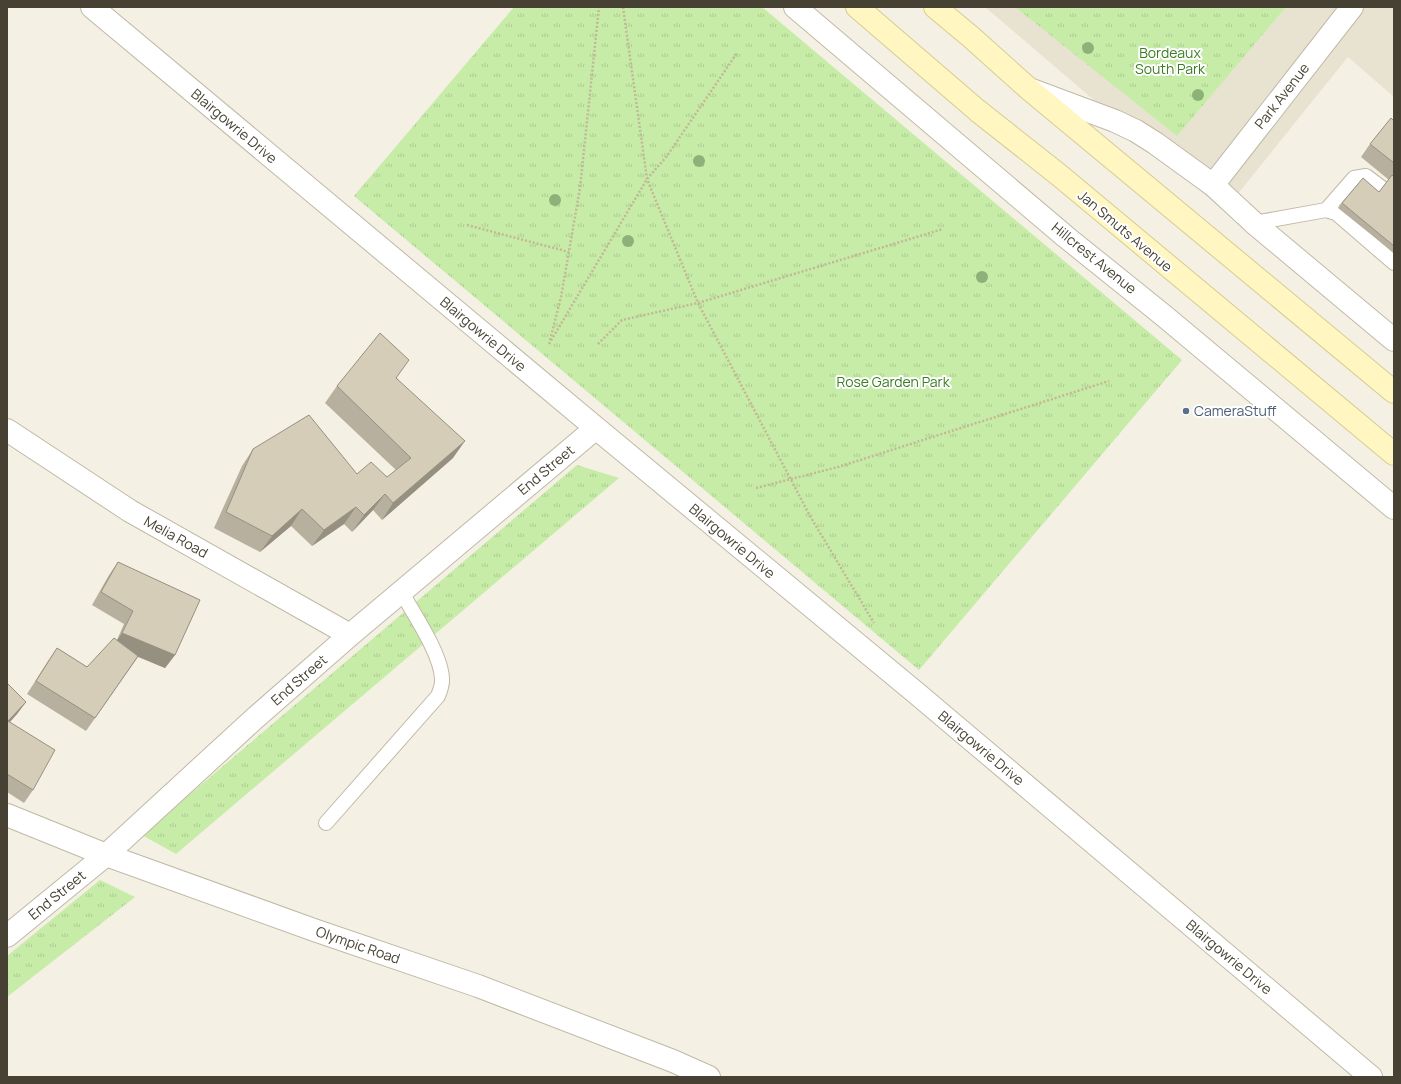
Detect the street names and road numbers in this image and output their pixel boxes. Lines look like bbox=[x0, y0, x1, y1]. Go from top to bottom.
street label: Park Avenue bbox=[1250, 59, 1313, 133]
street label: Blairgowrie Drive bbox=[187, 84, 281, 167]
street label: Jan Smuts Avenue bbox=[1074, 185, 1177, 276]
street label: Hillcrest Avenue bbox=[1048, 218, 1141, 298]
street label: Blairgowrie Drive bbox=[436, 292, 530, 375]
street label: End Street bbox=[513, 440, 578, 499]
street label: Blairgowrie Drive bbox=[685, 499, 779, 582]
street label: Melia Road bbox=[141, 511, 212, 562]
street label: End Street bbox=[267, 650, 331, 709]
street label: Blairgowrie Drive bbox=[934, 706, 1028, 789]
street label: End Street bbox=[24, 865, 90, 924]
street label: Blairgowrie Drive bbox=[1182, 915, 1276, 998]
street label: Olympic Road bbox=[313, 921, 403, 968]

